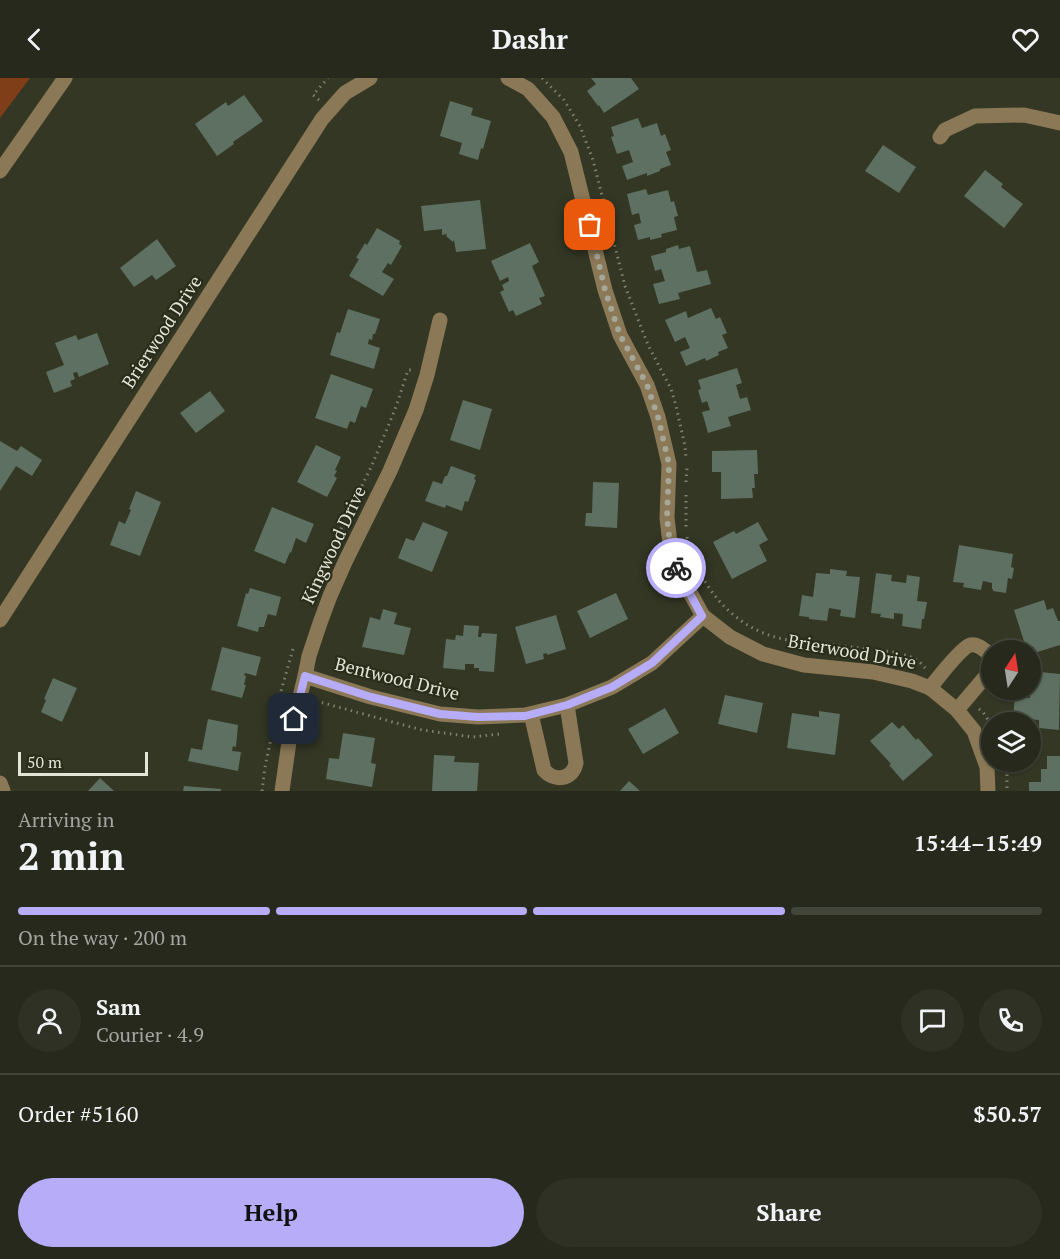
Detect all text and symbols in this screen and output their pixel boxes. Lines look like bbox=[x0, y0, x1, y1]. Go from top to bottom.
text: Dashr bbox=[492, 21, 568, 57]
icon: back bbox=[18, 23, 51, 56]
icon: heart bbox=[1009, 23, 1042, 56]
pin bbox=[564, 199, 615, 250]
icon: bag bbox=[573, 208, 606, 241]
street label: Brierwood Drive bbox=[116, 271, 207, 392]
street label: Kingwood Drive bbox=[295, 482, 371, 607]
courier bbox=[646, 538, 706, 598]
icon: bike bbox=[660, 552, 693, 585]
street label: Brierwood Drive bbox=[786, 628, 918, 674]
north arrow bbox=[981, 640, 1041, 700]
map controls bbox=[981, 640, 1041, 772]
street label: Bentwood Drive bbox=[332, 651, 462, 705]
pin bbox=[268, 693, 319, 744]
icon: home bbox=[277, 702, 310, 735]
button: layers bbox=[981, 712, 1041, 772]
scale bar bbox=[18, 749, 148, 776]
text: 50 m bbox=[27, 751, 62, 773]
text: Arriving in bbox=[18, 806, 114, 833]
text: 15:44–15:49 bbox=[914, 828, 1042, 857]
text: 2 min bbox=[18, 829, 125, 881]
text: On the way · 200 m bbox=[18, 924, 187, 951]
button: person bbox=[18, 989, 81, 1052]
button: chat bbox=[901, 989, 964, 1052]
button: phone bbox=[979, 989, 1042, 1052]
text: Sam bbox=[96, 992, 141, 1021]
text: Courier · 4.9 bbox=[96, 1021, 204, 1048]
text: Order #5160 bbox=[18, 1099, 138, 1128]
text: $50.57 bbox=[973, 1099, 1042, 1128]
button: Help bbox=[18, 1178, 524, 1247]
button: Share bbox=[536, 1178, 1042, 1247]

